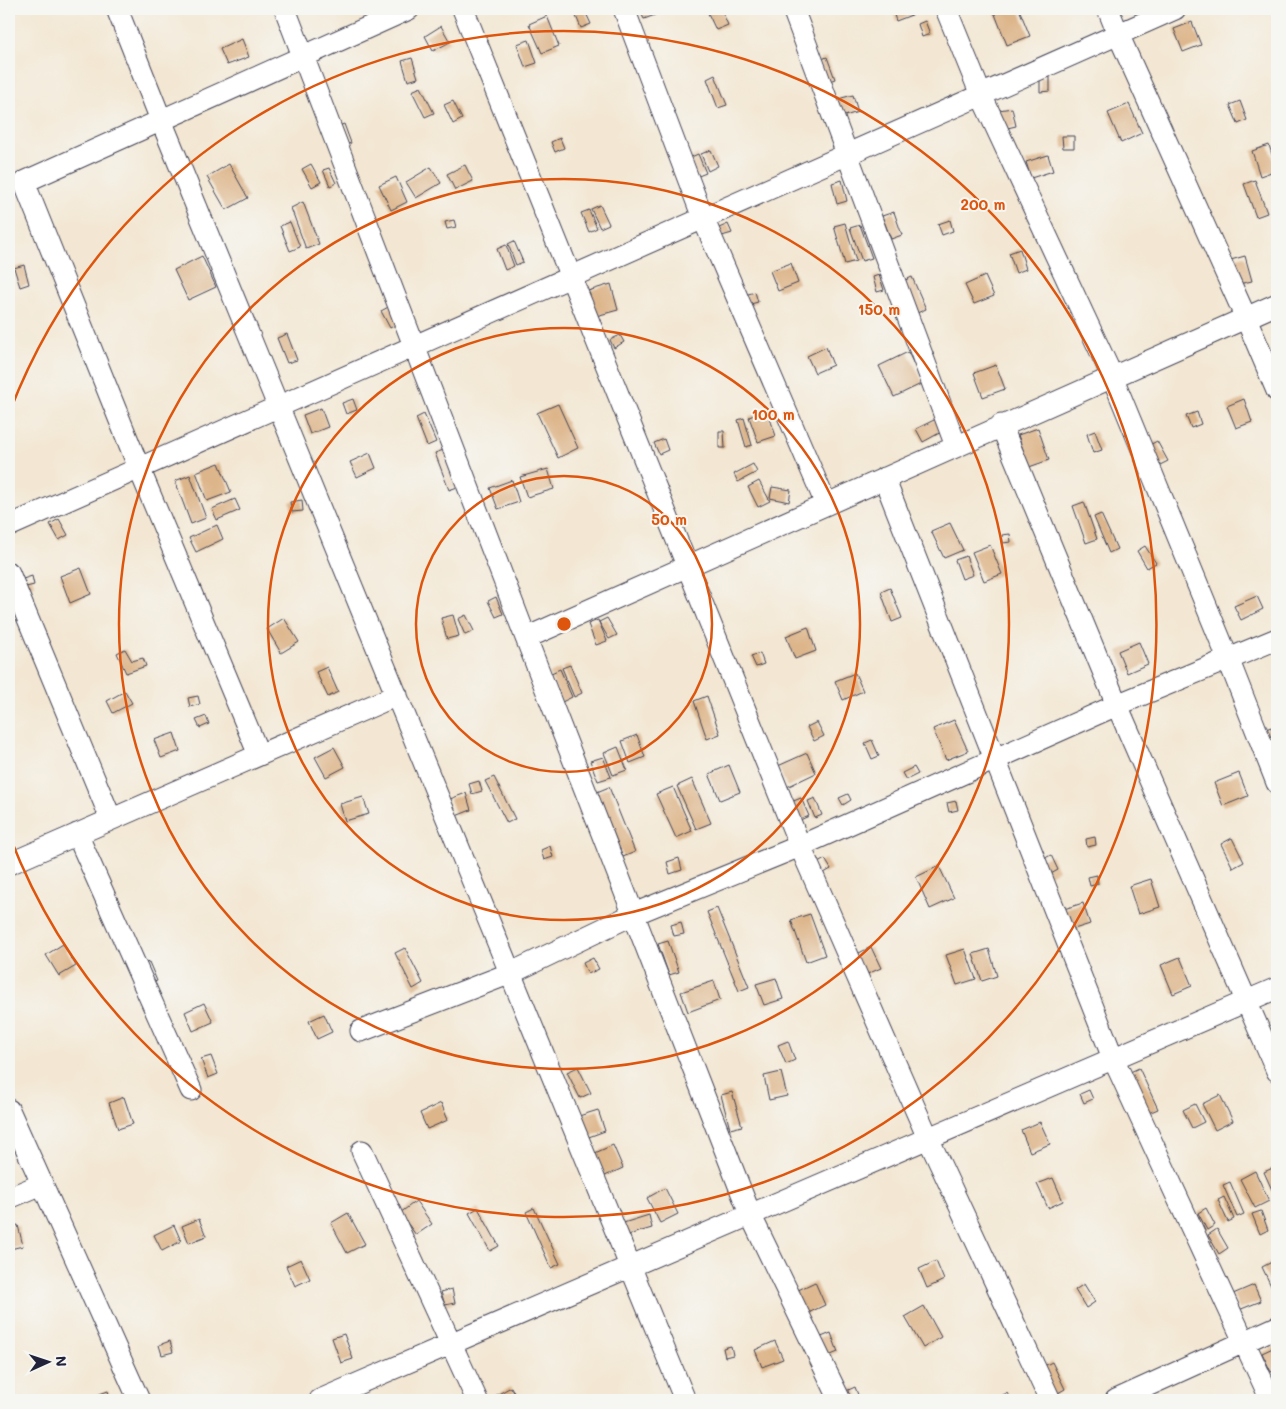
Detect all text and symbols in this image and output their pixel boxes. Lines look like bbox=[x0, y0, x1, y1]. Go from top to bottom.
text: 200 m bbox=[961, 194, 1006, 214]
text: 150 m bbox=[858, 299, 900, 319]
text: 100 m bbox=[751, 404, 795, 424]
text: 50 m bbox=[651, 509, 687, 529]
centre of rings bbox=[555, 615, 573, 633]
north arrow bbox=[22, 1336, 72, 1386]
text: N bbox=[52, 1355, 71, 1367]

